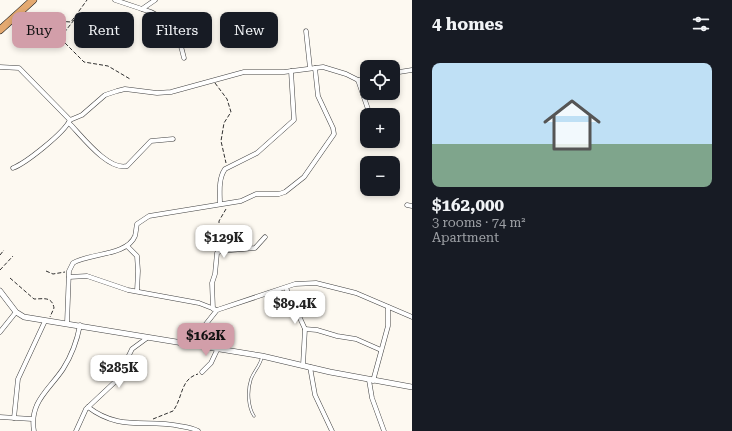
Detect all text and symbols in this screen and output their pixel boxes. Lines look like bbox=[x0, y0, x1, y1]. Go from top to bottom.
chip: Buy bbox=[12, 12, 66, 48]
chip: Rent bbox=[74, 12, 134, 48]
chip: Filters bbox=[142, 12, 212, 48]
chip: New bbox=[220, 12, 278, 48]
icon: filters bbox=[690, 13, 712, 35]
text: 4 homes bbox=[432, 14, 503, 34]
map controls bbox=[360, 60, 400, 196]
button: locate bbox=[360, 60, 400, 100]
icon: home bbox=[536, 89, 608, 161]
button: + bbox=[360, 108, 400, 148]
button: − bbox=[360, 156, 400, 196]
text: $162,000 bbox=[432, 195, 504, 215]
text: 3 rooms · 74 m² bbox=[432, 215, 526, 230]
pin: $129K bbox=[196, 225, 252, 259]
text: $129K bbox=[204, 230, 244, 245]
text: Apartment bbox=[432, 230, 499, 245]
pin: $89.4K bbox=[262, 291, 328, 325]
text: $89.4K bbox=[273, 296, 317, 311]
pin: $162K bbox=[178, 323, 234, 357]
text: $162K bbox=[186, 328, 226, 343]
pin: $285K bbox=[91, 355, 147, 389]
text: $285K bbox=[99, 360, 139, 375]

